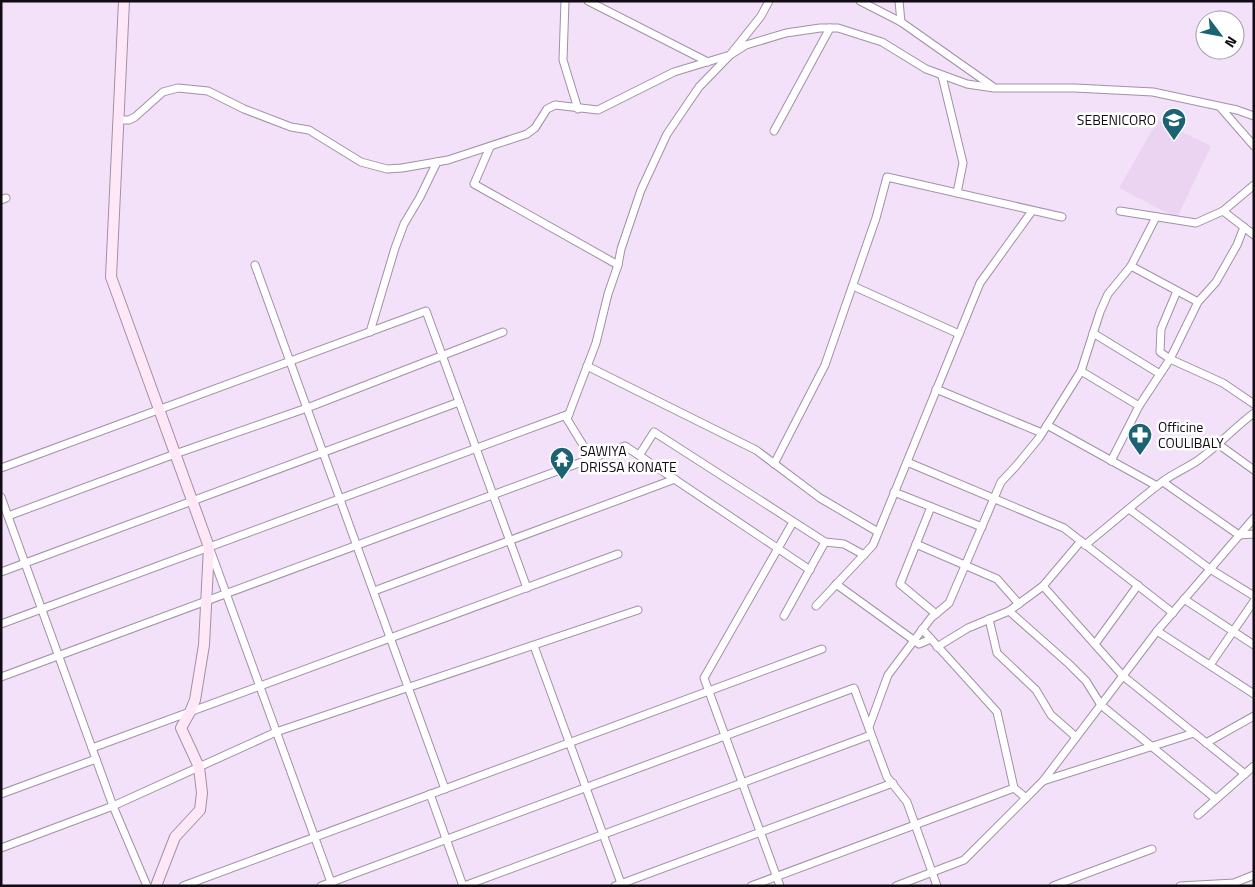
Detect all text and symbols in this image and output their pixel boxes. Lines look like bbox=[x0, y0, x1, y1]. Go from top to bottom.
north arrow bbox=[1195, 10, 1245, 60]
text: N bbox=[1220, 32, 1243, 52]
school or university icon: SEBENICORO bbox=[1161, 107, 1187, 141]
place label: SEBENICORO bbox=[1077, 109, 1156, 130]
place label: Officine COULIBALY bbox=[1158, 416, 1224, 453]
pharmacy icon: Officine COULIBALY bbox=[1127, 422, 1153, 456]
place label: SAWIYA DRISSA KONATE bbox=[580, 440, 677, 477]
temple icon: SAWIYA DRISSA KONATE bbox=[549, 446, 575, 480]

